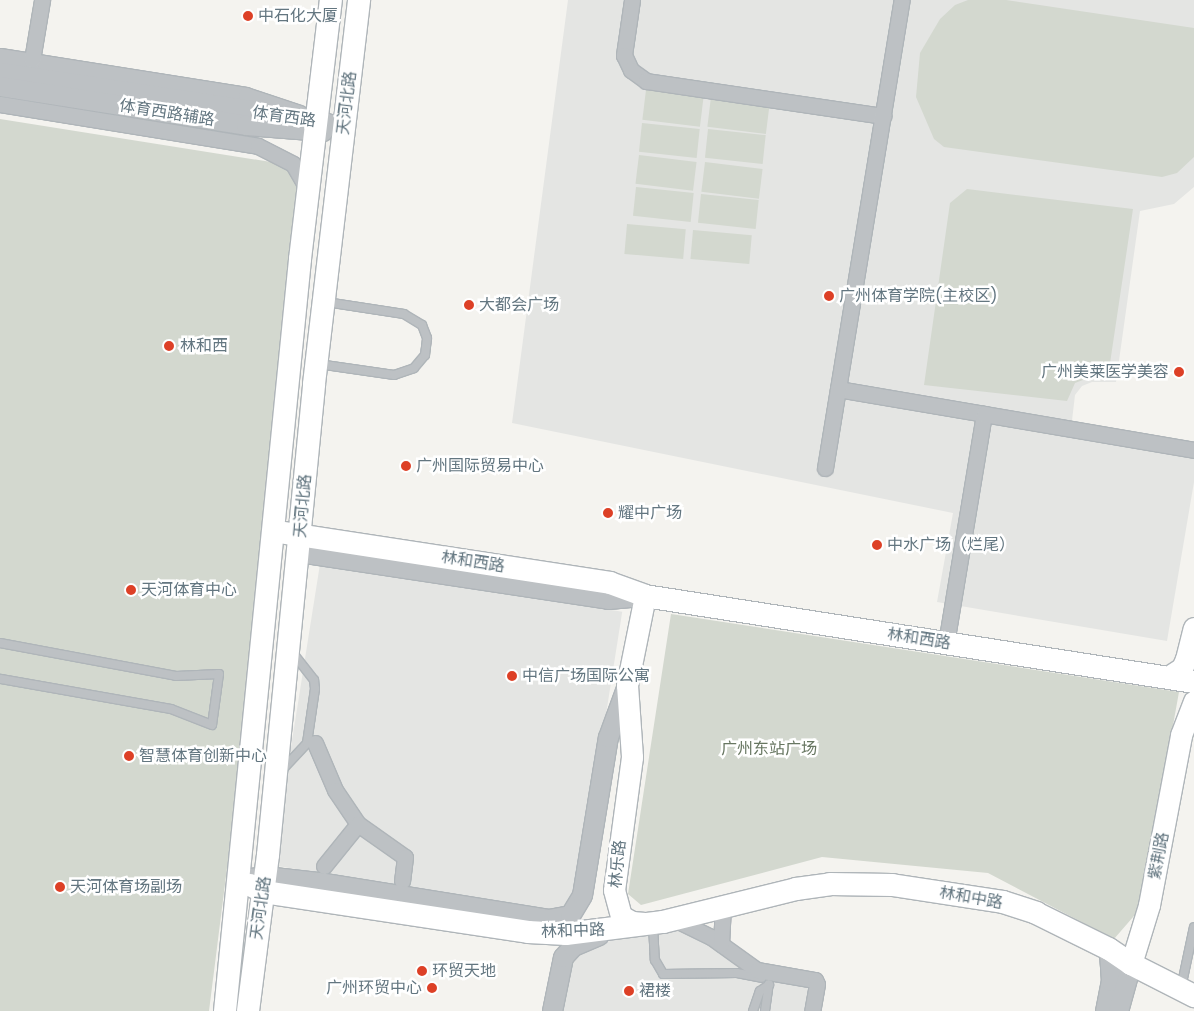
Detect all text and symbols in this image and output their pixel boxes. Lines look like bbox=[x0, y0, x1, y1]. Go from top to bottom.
place label: 中石化大厦 bbox=[258, 6, 338, 26]
marker: 中石化大厦 bbox=[242, 10, 254, 22]
street label: 天河北路 bbox=[334, 70, 360, 136]
street label: 体育西路辅路 bbox=[118, 96, 216, 130]
street label: 体育西路 bbox=[251, 103, 317, 131]
place label: 广州体育学院(主校区) bbox=[839, 286, 998, 306]
marker: 广州体育学院(主校区) bbox=[823, 290, 835, 302]
place label: 大都会广场 bbox=[479, 295, 559, 315]
marker: 大都会广场 bbox=[463, 299, 475, 311]
place label: 林和西 bbox=[180, 336, 228, 356]
marker: 林和西 bbox=[162, 339, 176, 353]
place label: 广州美莱医学美容 bbox=[1041, 362, 1169, 382]
marker: 广州美莱医学美容 bbox=[1173, 366, 1185, 378]
place label: 广州国际贸易中心 bbox=[416, 456, 544, 476]
marker: 广州国际贸易中心 bbox=[400, 460, 412, 472]
street label: 天河北路 bbox=[291, 473, 315, 539]
place label: 耀中广场 bbox=[618, 503, 682, 523]
marker: 耀中广场 bbox=[602, 507, 614, 519]
place label: 中水广场（烂尾） bbox=[887, 535, 1015, 555]
marker: 中水广场（烂尾） bbox=[871, 539, 883, 551]
street label: 林和西路 bbox=[440, 548, 506, 576]
place label: 天河体育中心 bbox=[141, 580, 237, 600]
marker: 天河体育中心 bbox=[125, 584, 137, 596]
street label: 林和西路 bbox=[886, 625, 952, 653]
place label: 中信广场国际公寓 bbox=[522, 666, 650, 686]
marker: 中信广场国际公寓 bbox=[506, 670, 518, 682]
park label: 广州东站广场 bbox=[721, 739, 817, 759]
place label: 智慧体育创新中心 bbox=[139, 746, 267, 766]
marker: 智慧体育创新中心 bbox=[123, 750, 135, 762]
street label: 紫荆路 bbox=[1145, 831, 1173, 881]
street label: 林乐路 bbox=[606, 839, 630, 889]
street label: 天河北路 bbox=[247, 875, 275, 941]
place label: 天河体育场副场 bbox=[70, 877, 182, 897]
marker: 天河体育场副场 bbox=[54, 881, 66, 893]
street label: 林和中路 bbox=[938, 883, 1004, 913]
street label: 林和中路 bbox=[541, 920, 605, 942]
place label: 环贸天地 bbox=[432, 961, 496, 981]
marker: 环贸天地 bbox=[416, 965, 428, 977]
place label: 广州环贸中心 bbox=[326, 978, 422, 998]
place label: 裙楼 bbox=[639, 981, 671, 1001]
marker: 广州环贸中心 bbox=[426, 982, 438, 994]
marker: 裙楼 bbox=[623, 985, 635, 997]

